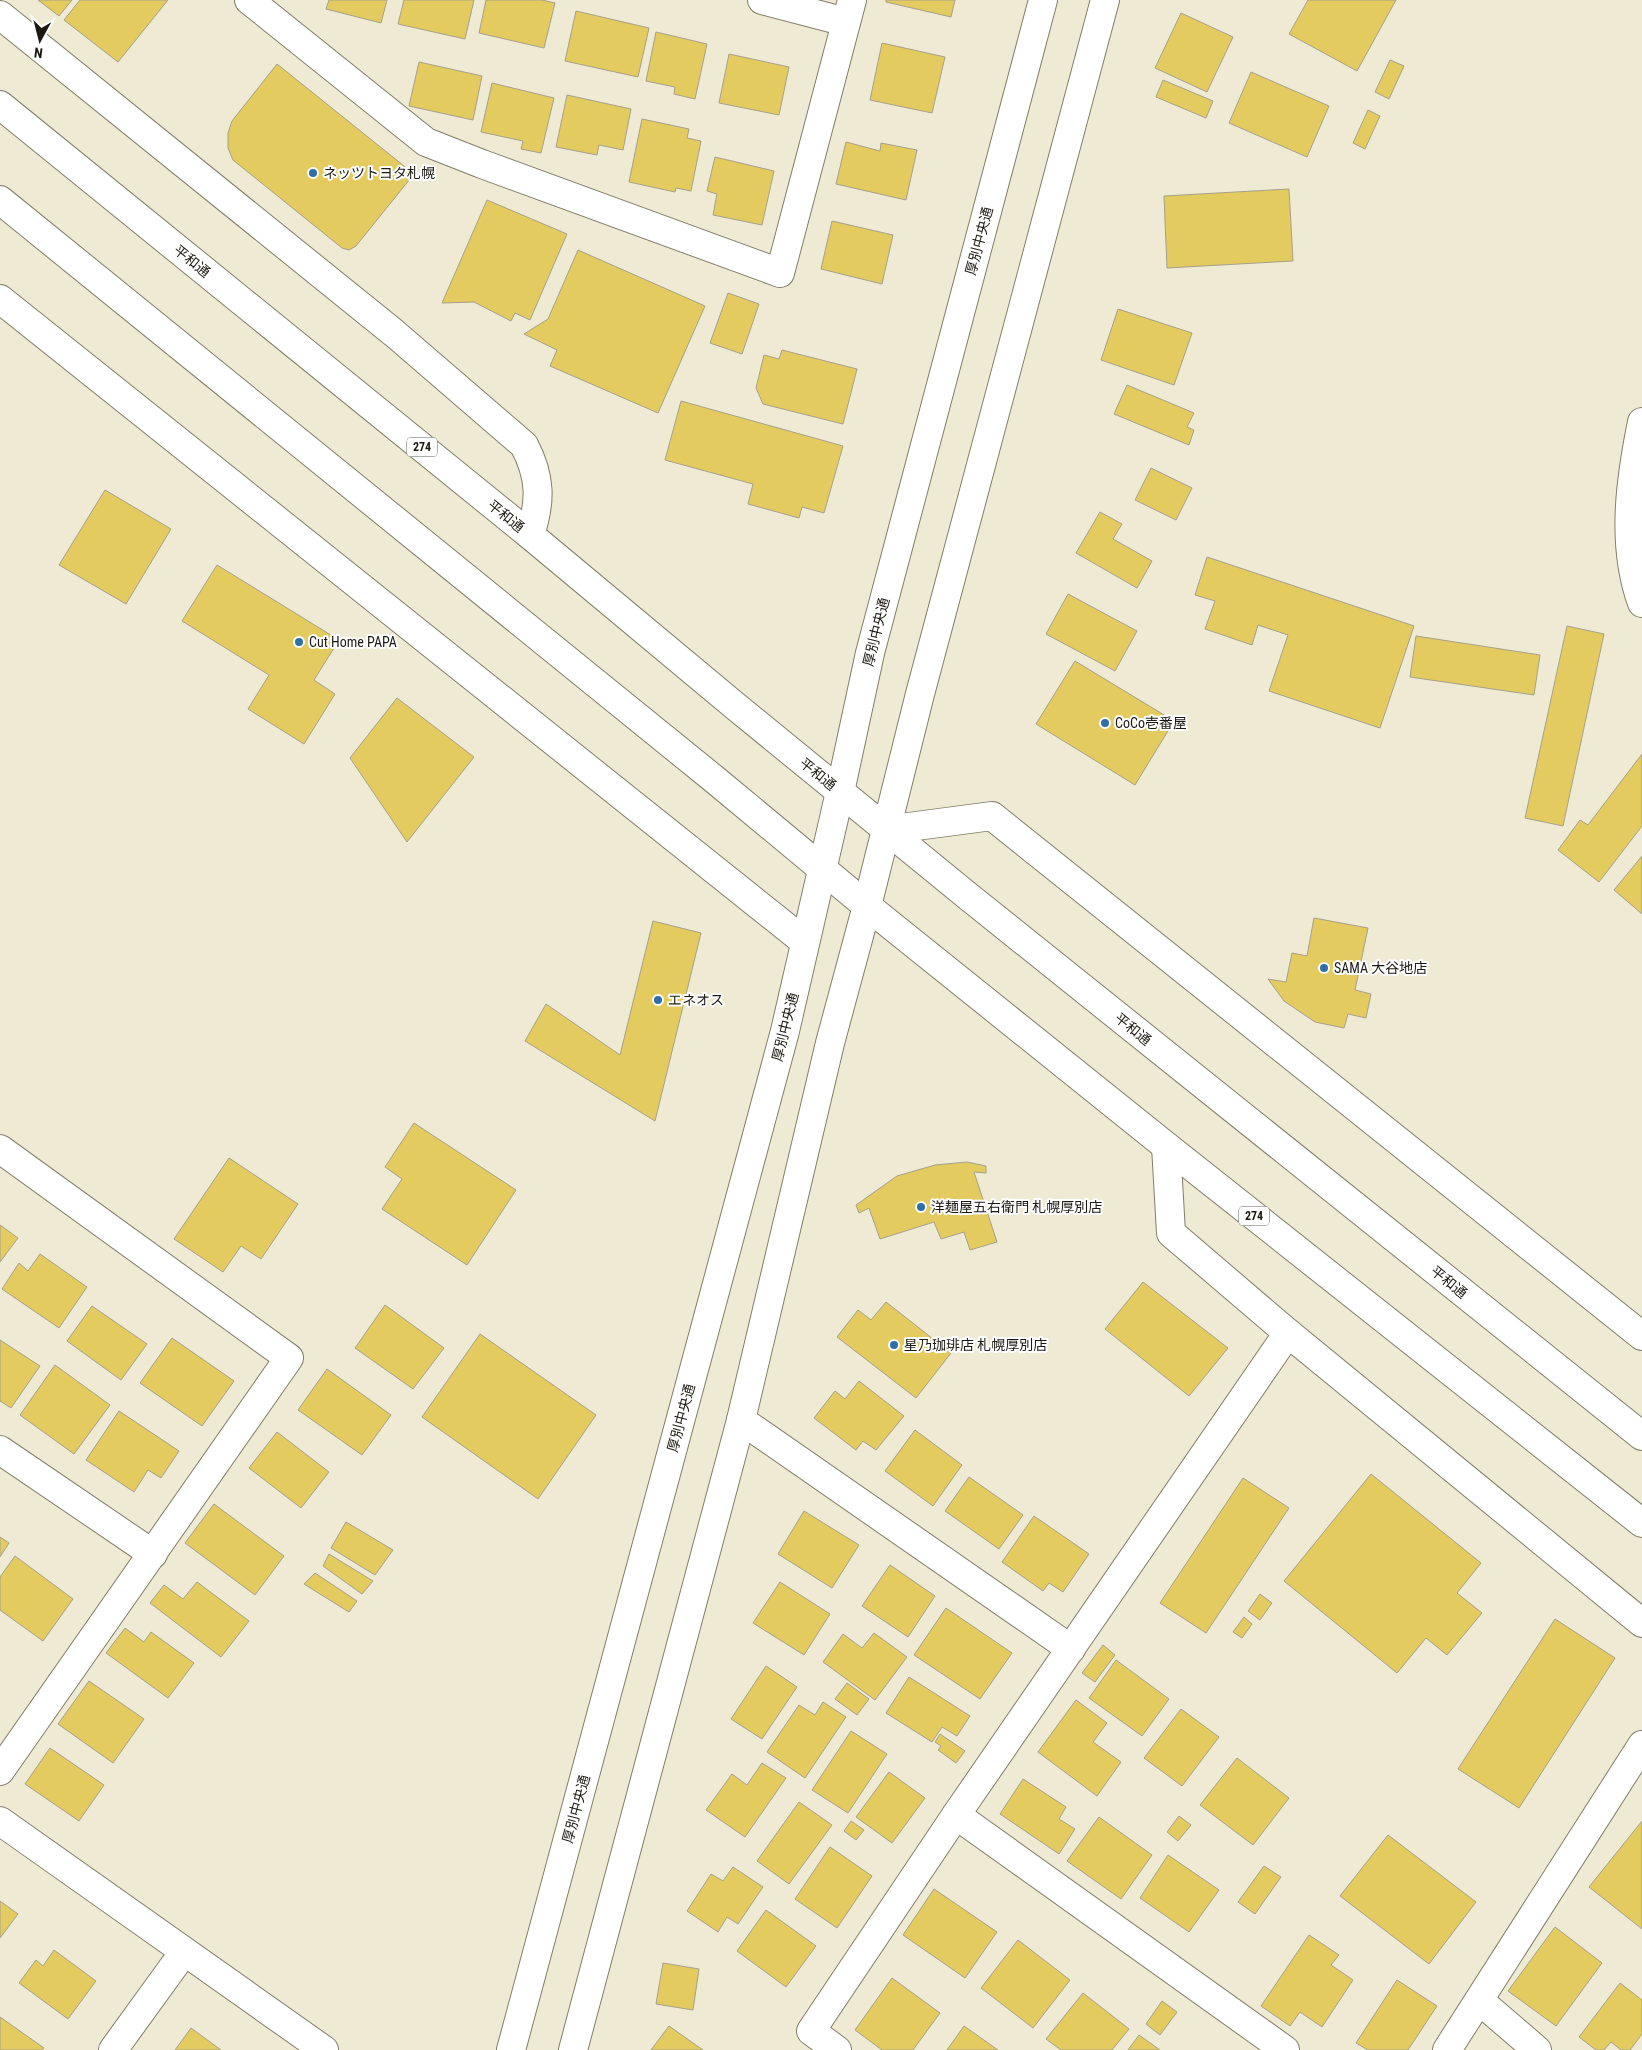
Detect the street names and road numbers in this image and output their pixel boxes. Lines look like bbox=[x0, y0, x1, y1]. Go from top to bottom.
street label: 厚別中央通 bbox=[962, 205, 996, 277]
street label: 平和通 bbox=[171, 242, 213, 280]
road number: 274 bbox=[407, 438, 437, 457]
street label: 平和通 bbox=[485, 497, 527, 535]
street label: 厚別中央通 bbox=[860, 596, 892, 668]
street label: 平和通 bbox=[797, 755, 839, 793]
street label: 厚別中央通 bbox=[769, 991, 801, 1063]
street label: 平和通 bbox=[1112, 1010, 1154, 1048]
road number: 274 bbox=[1239, 1206, 1269, 1226]
street label: 平和通 bbox=[1428, 1263, 1470, 1301]
street label: 厚別中央通 bbox=[664, 1382, 698, 1454]
street label: 厚別中央通 bbox=[559, 1773, 593, 1845]

